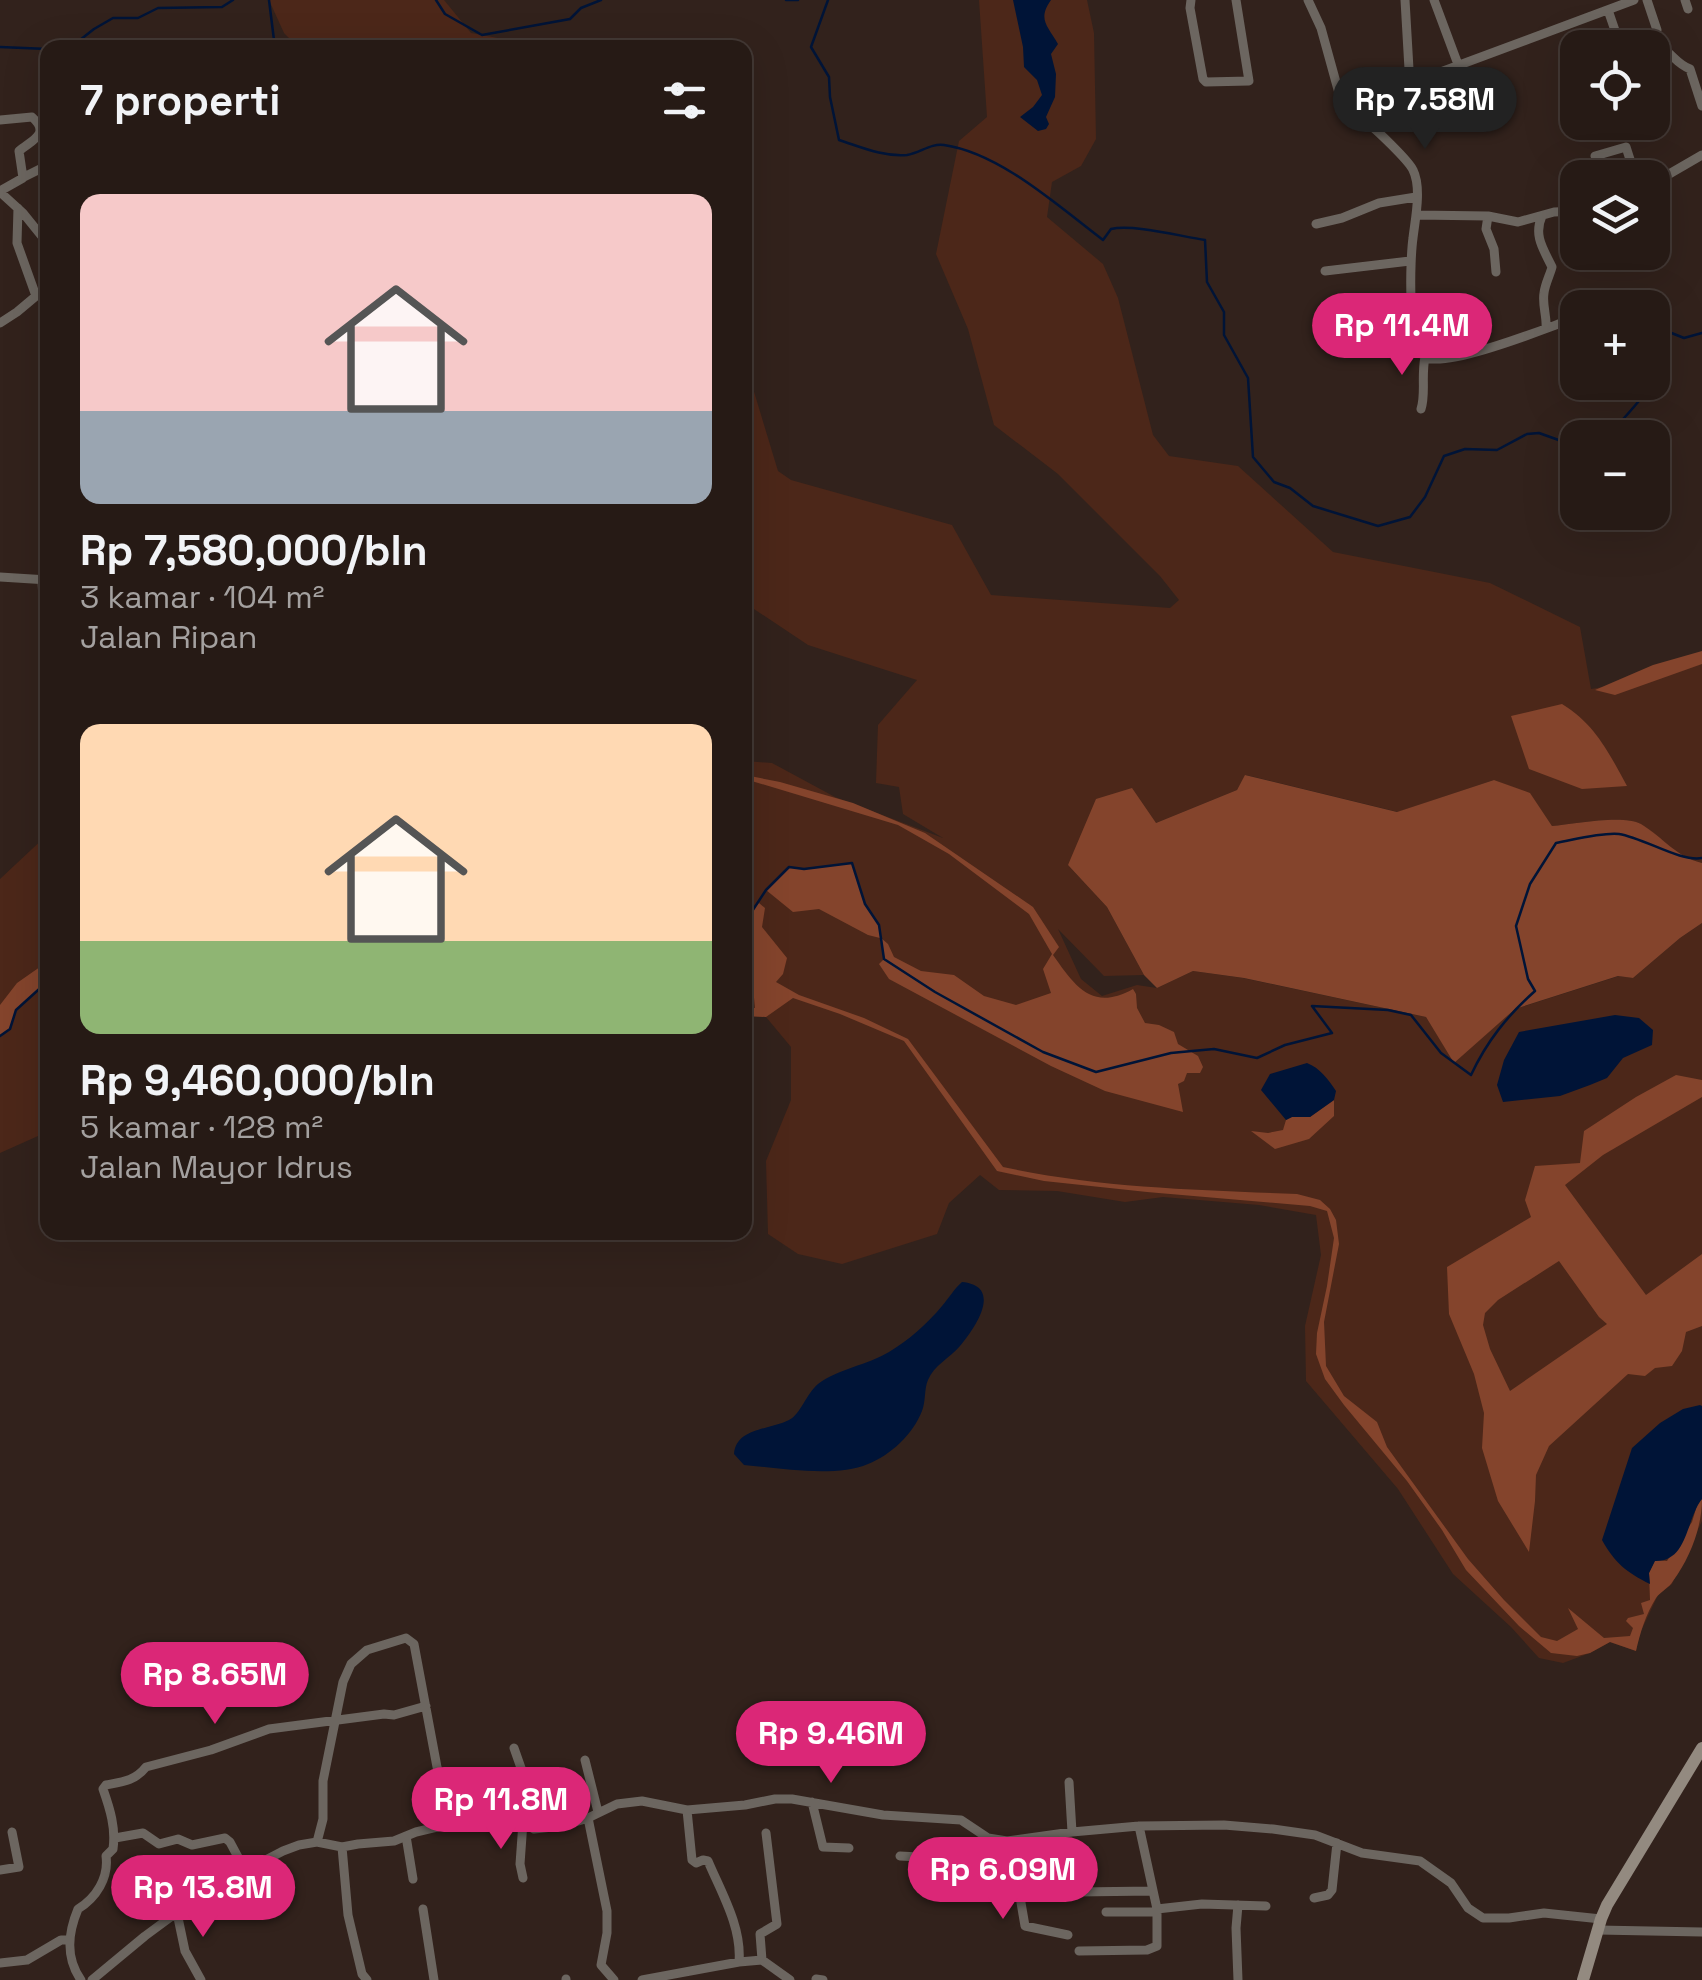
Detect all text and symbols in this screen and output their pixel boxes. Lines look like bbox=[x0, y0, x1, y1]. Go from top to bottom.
map controls bbox=[1560, 30, 1670, 530]
button: locate bbox=[1560, 30, 1670, 140]
pin: Rp 7.58M bbox=[1322, 67, 1528, 152]
icon: filters bbox=[657, 73, 712, 128]
text: 7 properti bbox=[80, 74, 280, 127]
text: Rp 7.58M bbox=[1355, 79, 1495, 119]
button: layers bbox=[1560, 160, 1670, 270]
icon: home bbox=[306, 259, 486, 439]
button: + bbox=[1560, 290, 1670, 400]
pin: Rp 11.4M bbox=[1299, 293, 1505, 378]
text: Rp 11.4M bbox=[1334, 305, 1470, 345]
button: − bbox=[1560, 420, 1670, 530]
text: Rp 7,580,000/bln bbox=[80, 524, 428, 577]
text: 3 kamar · 104 m² bbox=[80, 577, 325, 617]
text: Jalan Ripan bbox=[80, 617, 257, 657]
icon: home bbox=[306, 789, 486, 969]
text: Rp 9,460,000/bln bbox=[80, 1054, 435, 1107]
text: 5 kamar · 128 m² bbox=[80, 1107, 323, 1147]
text: Jalan Mayor Idrus bbox=[80, 1147, 353, 1187]
pin: Rp 8.65M bbox=[112, 1642, 318, 1727]
text: Rp 8.65M bbox=[143, 1654, 287, 1694]
pin: Rp 9.46M bbox=[728, 1701, 934, 1786]
text: Rp 9.46M bbox=[758, 1713, 904, 1753]
pin: Rp 11.8M bbox=[398, 1767, 604, 1852]
text: Rp 11.8M bbox=[434, 1779, 568, 1819]
pin: Rp 6.09M bbox=[900, 1837, 1106, 1922]
text: Rp 6.09M bbox=[930, 1849, 1076, 1889]
pin: Rp 13.8M bbox=[100, 1855, 306, 1940]
text: Rp 13.8M bbox=[133, 1867, 273, 1907]

